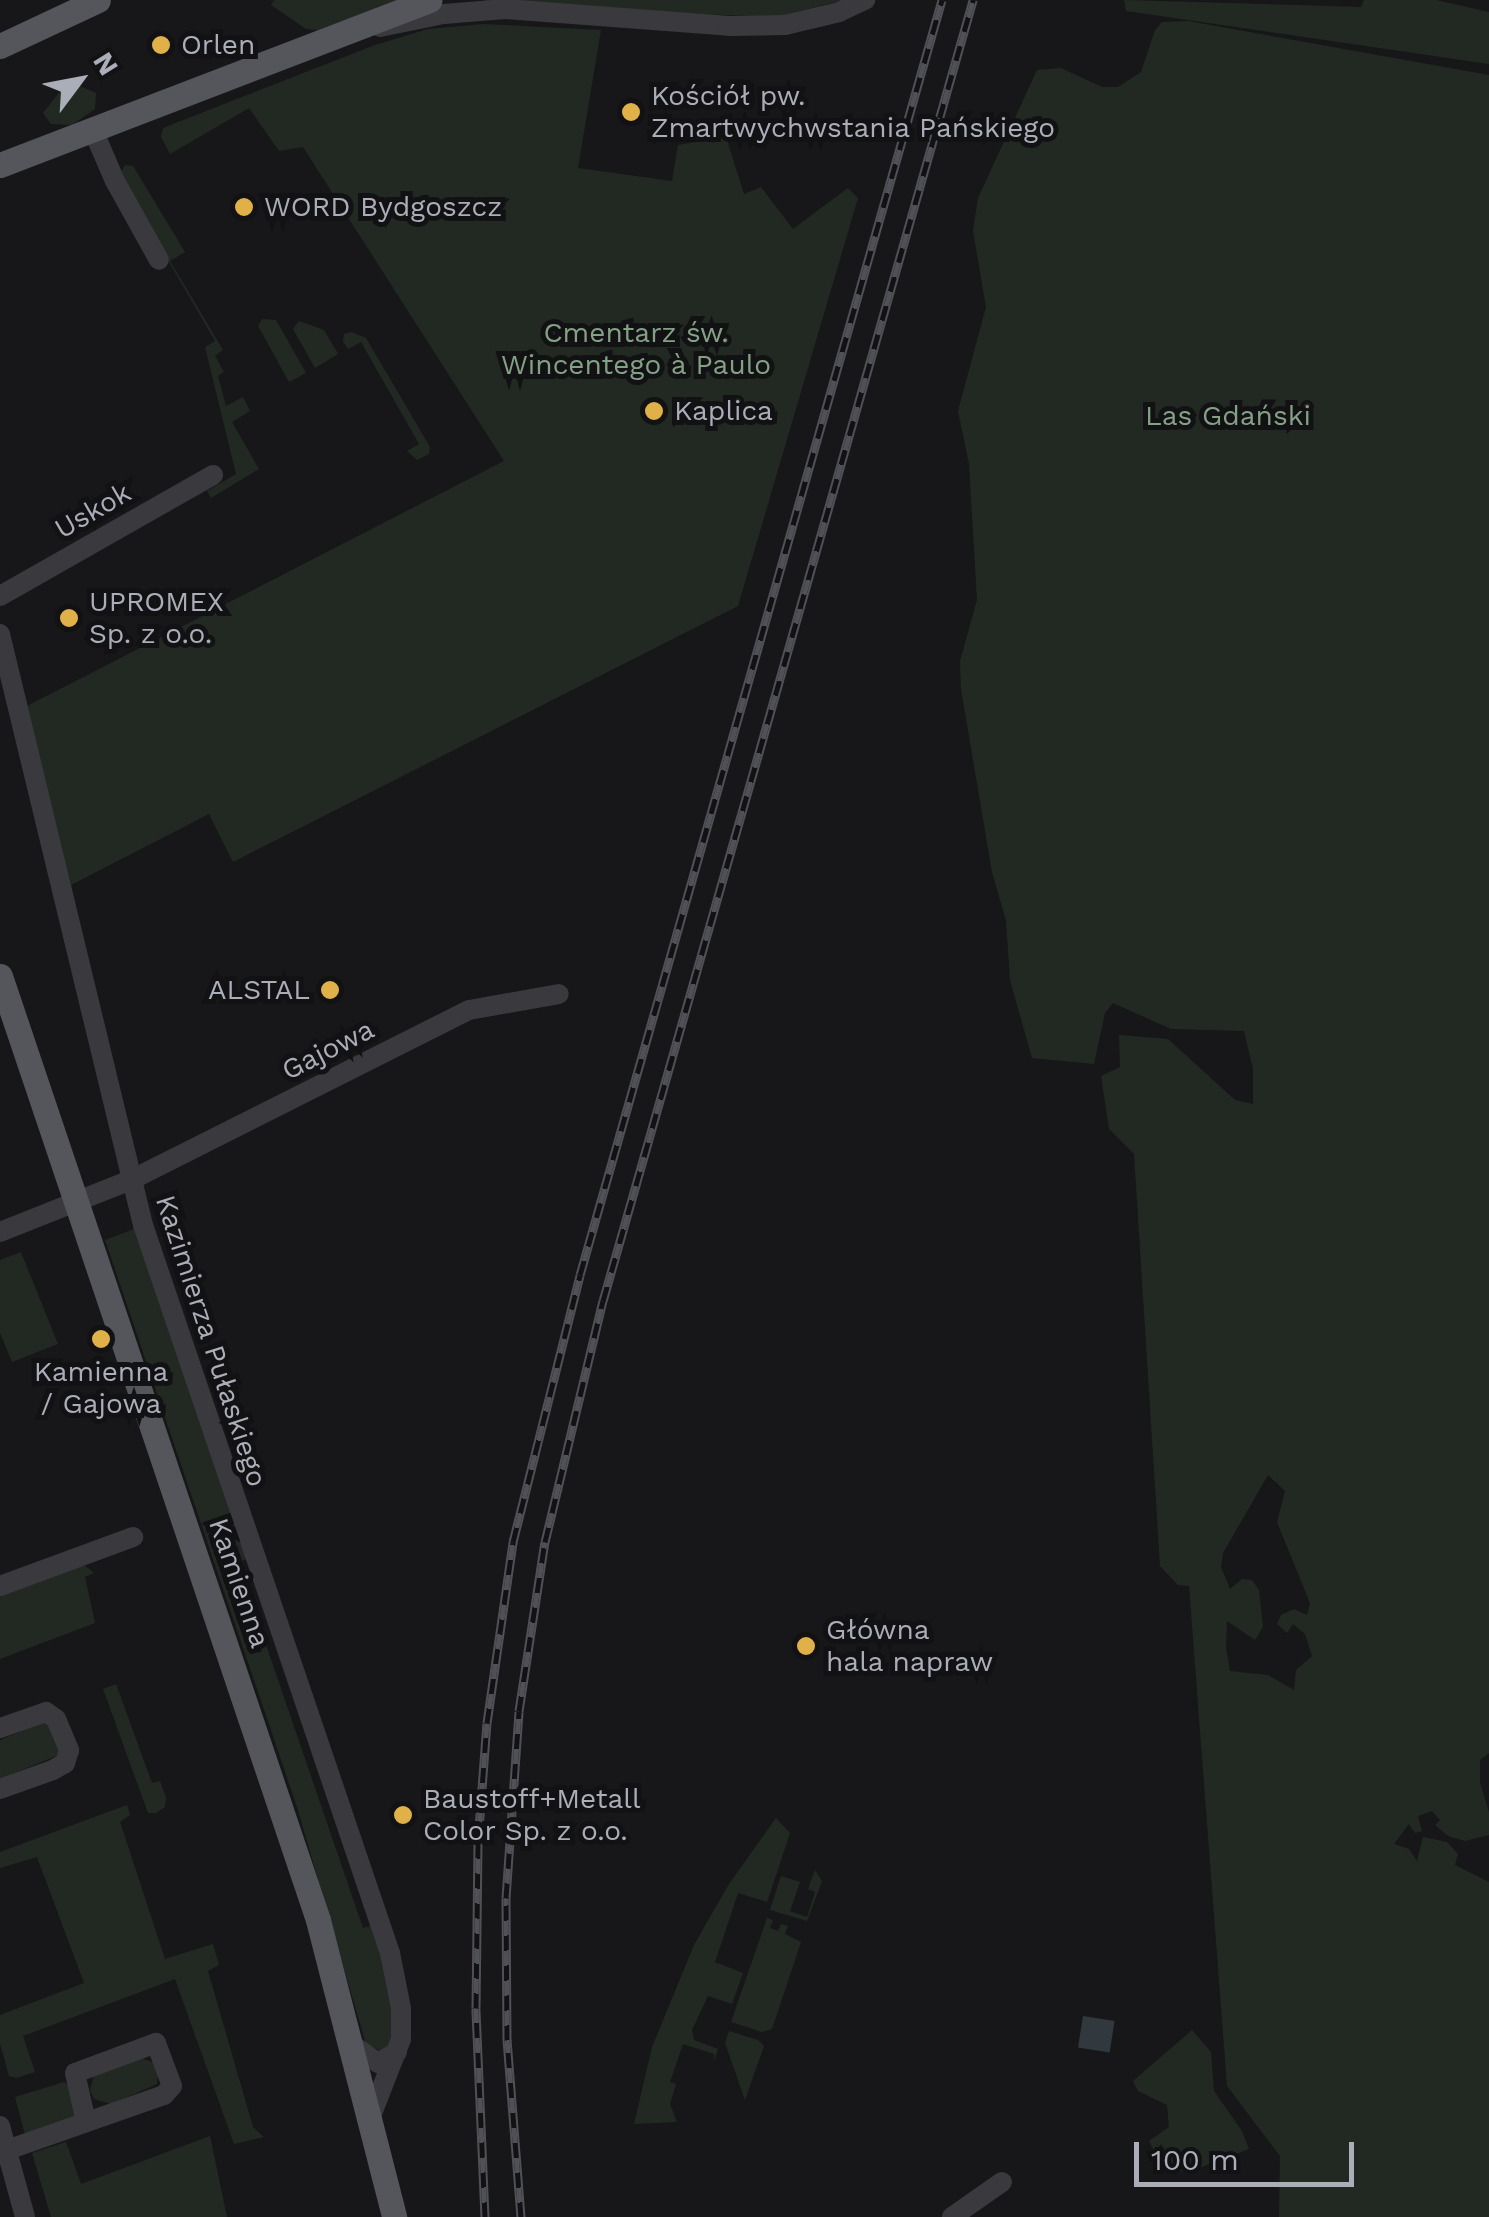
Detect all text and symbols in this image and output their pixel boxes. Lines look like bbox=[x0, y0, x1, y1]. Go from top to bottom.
place label: Orlen bbox=[181, 28, 255, 62]
north arrow bbox=[30, 30, 130, 130]
marker: Orlen bbox=[150, 34, 172, 56]
text: N bbox=[86, 46, 125, 81]
place label: Kościół pw. Zmartwychwstania Pańskiego bbox=[651, 79, 1056, 145]
marker: Kościół pw. Zmartwychwstania Pańskiego bbox=[620, 101, 642, 123]
place label: WORD Bydgoszcz bbox=[264, 190, 502, 224]
marker: WORD Bydgoszcz bbox=[233, 196, 255, 218]
park label: Cmentarz św. Wincentego à Paulo bbox=[501, 316, 771, 382]
place label: Kaplica bbox=[674, 394, 773, 428]
park label: Las Gdański bbox=[1145, 399, 1311, 433]
marker: Kaplica bbox=[643, 400, 665, 422]
street label: Uskok bbox=[49, 476, 137, 546]
place label: UPROMEX Sp. z o.o. bbox=[89, 585, 224, 651]
marker: UPROMEX Sp. z o.o. bbox=[58, 607, 80, 629]
place label: ALSTAL bbox=[208, 973, 310, 1007]
marker: ALSTAL bbox=[319, 979, 341, 1001]
street label: Gajowa bbox=[276, 1013, 380, 1087]
street label: Kazimierza Pułaskiego bbox=[148, 1191, 274, 1491]
marker: Kamienna / Gajowa bbox=[90, 1328, 112, 1350]
place label: Kamienna / Gajowa bbox=[34, 1355, 168, 1421]
street label: Kamienna bbox=[201, 1514, 277, 1652]
place label: Główna hala napraw bbox=[826, 1613, 994, 1679]
marker: Główna hala napraw bbox=[795, 1635, 817, 1657]
place label: Baustoff+Metall Color Sp. z o.o. bbox=[423, 1782, 641, 1848]
marker: Baustoff+Metall Color Sp. z o.o. bbox=[392, 1804, 414, 1826]
scale bar bbox=[1139, 2122, 1359, 2184]
text: 100 m bbox=[1151, 2142, 1239, 2177]

